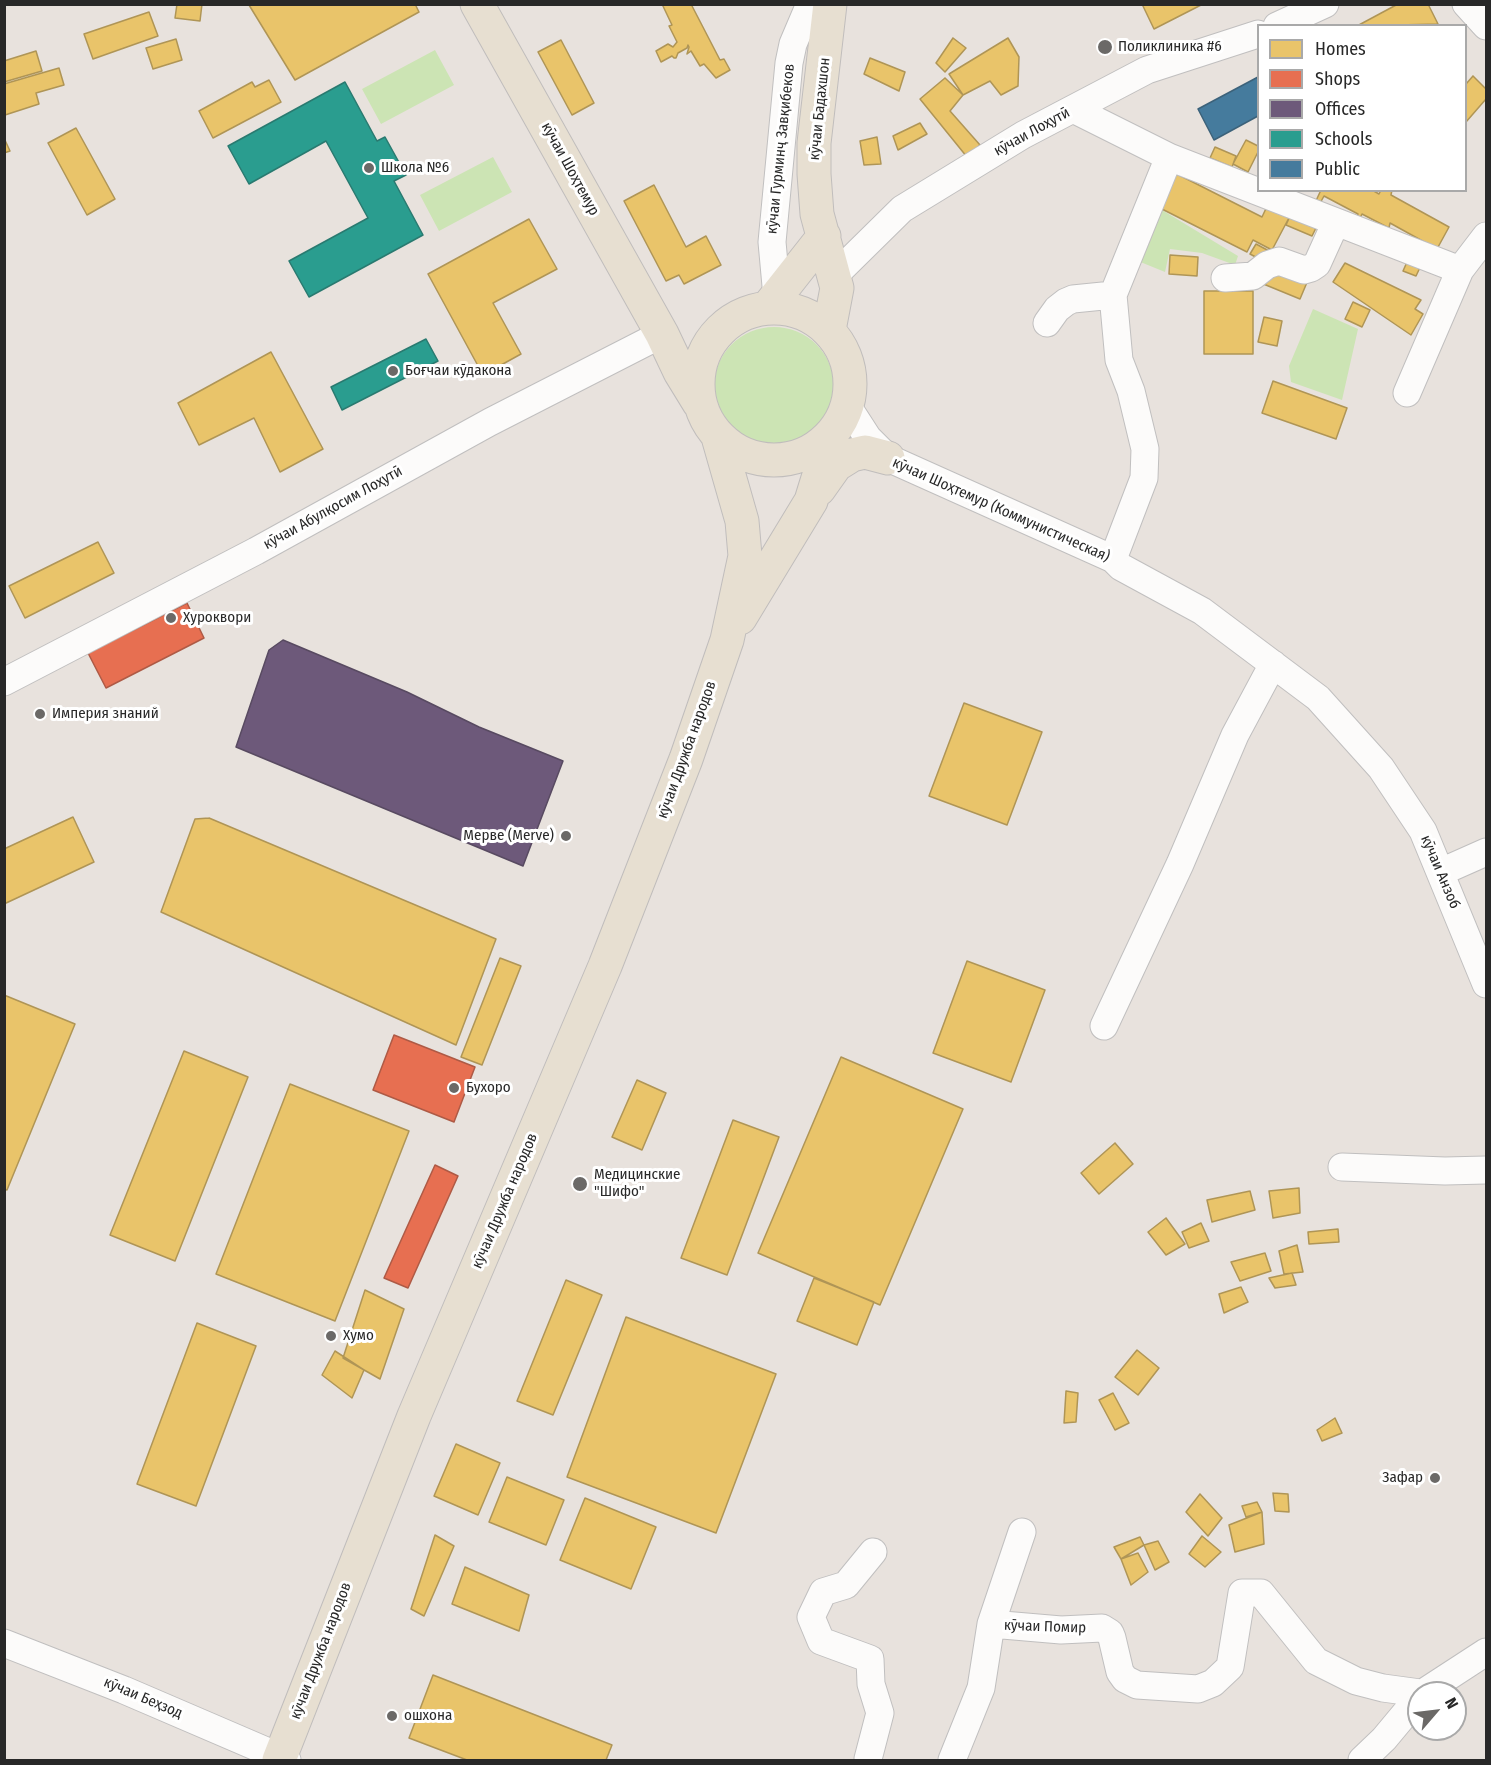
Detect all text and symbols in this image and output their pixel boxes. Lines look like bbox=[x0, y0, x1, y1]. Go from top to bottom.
legend bbox=[1257, 24, 1467, 192]
marker: Поликлиника #6 bbox=[1096, 38, 1114, 56]
place label: Поликлиника #6 bbox=[1118, 38, 1222, 56]
text: Homes bbox=[1315, 38, 1366, 60]
street label: кӯчаи Бадахшон bbox=[806, 57, 834, 161]
street label: кӯчаи Гурминҷ Завқибеков bbox=[763, 63, 799, 235]
text: Shops bbox=[1315, 68, 1360, 90]
text: Offices bbox=[1315, 98, 1365, 120]
street label: кӯчаи Лоҳутӣ bbox=[991, 104, 1073, 160]
street label: кӯчаи Шоҳтемур bbox=[537, 119, 603, 219]
text: Schools bbox=[1315, 128, 1373, 150]
text: Public bbox=[1315, 158, 1360, 180]
place label: Школа №6 bbox=[381, 159, 449, 177]
marker: Школа №6 bbox=[362, 161, 376, 175]
place label: Боғчаи кӯдакона bbox=[405, 362, 512, 380]
marker: Боғчаи кӯдакона bbox=[386, 364, 400, 378]
street label: кӯчаи Шоҳтемур (Коммунистическая) bbox=[890, 454, 1112, 566]
street label: кӯчаи Абулқосим Лоҳутӣ bbox=[260, 462, 406, 554]
place label: Хуроквори bbox=[183, 609, 251, 627]
marker: Хуроквори bbox=[164, 611, 178, 625]
street label: кӯчаи Дружба народов bbox=[654, 679, 720, 821]
place label: Империя знаний bbox=[52, 705, 159, 723]
marker: Империя знаний bbox=[33, 707, 47, 721]
place label: Мерве (Merve) bbox=[463, 827, 554, 845]
marker: Мерве (Merve) bbox=[559, 829, 573, 843]
street label: кӯчаи Анзоб bbox=[1416, 832, 1464, 912]
place label: Бухоро bbox=[466, 1079, 511, 1097]
marker: Бухоро bbox=[447, 1081, 461, 1095]
street label: кӯчаи Дружба народов bbox=[468, 1131, 542, 1271]
place label: Медицинские "Шифо" bbox=[594, 1166, 680, 1201]
marker: Медицинские "Шифо" bbox=[571, 1175, 589, 1193]
place label: Хумо bbox=[343, 1327, 374, 1345]
marker: Хумо bbox=[324, 1329, 338, 1343]
place label: Зафар bbox=[1382, 1469, 1423, 1487]
marker: Зафар bbox=[1428, 1471, 1442, 1485]
street label: кӯчаи Дружба народов bbox=[287, 1580, 355, 1722]
street label: кӯчаи Помир bbox=[1004, 1617, 1086, 1637]
street label: кӯчаи Беҳзод bbox=[101, 1673, 185, 1723]
north arrow bbox=[1407, 1681, 1467, 1741]
text: N bbox=[1441, 1695, 1462, 1712]
place label: ошхона bbox=[404, 1707, 452, 1725]
marker: ошхона bbox=[385, 1709, 399, 1723]

